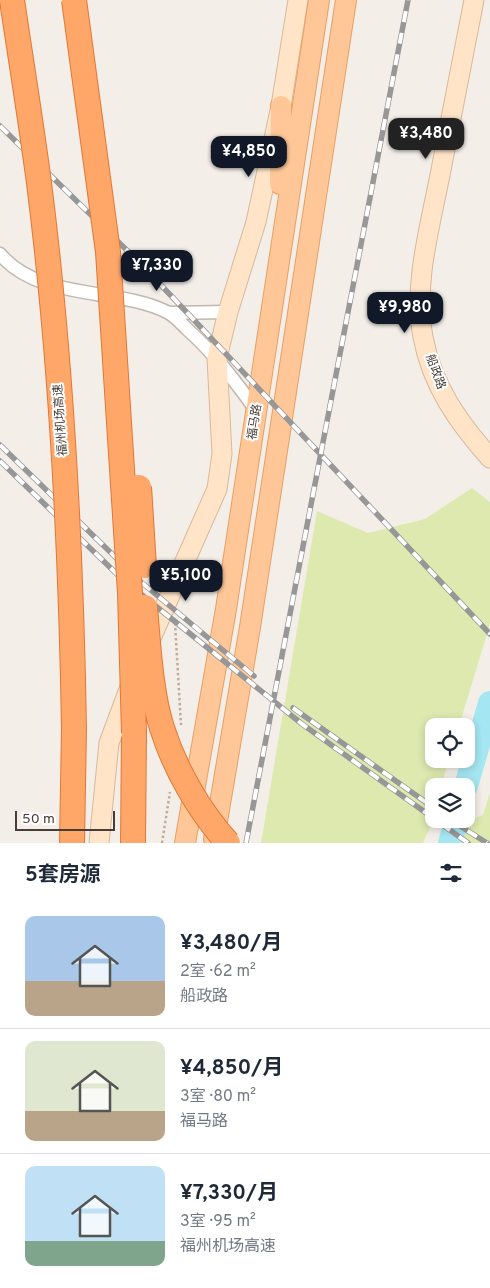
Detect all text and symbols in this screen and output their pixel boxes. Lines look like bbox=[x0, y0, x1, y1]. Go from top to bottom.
pin: ¥3,480 bbox=[385, 118, 467, 160]
text: ¥3,480 bbox=[399, 124, 453, 144]
pin: ¥4,850 bbox=[208, 136, 290, 178]
text: ¥4,850 bbox=[222, 142, 276, 162]
pin: ¥7,330 bbox=[116, 250, 198, 292]
text: ¥7,330 bbox=[132, 256, 182, 276]
pin: ¥9,980 bbox=[364, 292, 446, 334]
text: ¥9,980 bbox=[378, 298, 432, 318]
street label: 船政路 bbox=[421, 352, 449, 392]
street label: 福州机场高速 bbox=[51, 384, 71, 456]
street label: 福马路 bbox=[244, 403, 266, 441]
pin: ¥5,100 bbox=[145, 560, 227, 602]
text: ¥5,100 bbox=[161, 566, 211, 586]
map controls bbox=[425, 718, 475, 828]
button: locate bbox=[425, 718, 475, 768]
button: layers bbox=[425, 778, 475, 828]
scale bar bbox=[15, 808, 115, 831]
text: 50 m bbox=[22, 811, 55, 828]
icon: filters bbox=[437, 859, 465, 887]
text: 5套房源 bbox=[25, 862, 101, 889]
text: ¥3,480/月 bbox=[180, 930, 282, 957]
icon: home bbox=[65, 936, 125, 996]
text: 2室 · 62 m² bbox=[180, 962, 256, 982]
text: 船政路 bbox=[180, 987, 228, 1007]
text: ¥4,850/月 bbox=[180, 1055, 283, 1082]
icon: home bbox=[65, 1061, 125, 1121]
text: 3室 · 80 m² bbox=[180, 1087, 256, 1107]
text: 福马路 bbox=[180, 1112, 228, 1132]
text: ¥7,330/月 bbox=[180, 1180, 278, 1207]
icon: home bbox=[65, 1186, 125, 1246]
text: 3室 · 95 m² bbox=[180, 1212, 256, 1232]
text: 福州机场高速 bbox=[180, 1237, 276, 1257]

